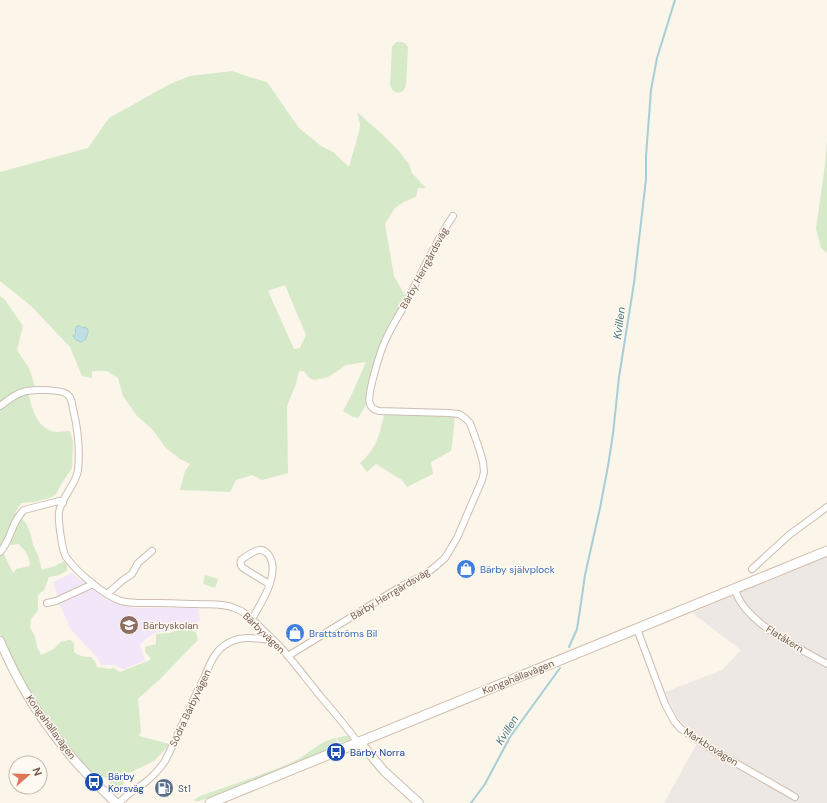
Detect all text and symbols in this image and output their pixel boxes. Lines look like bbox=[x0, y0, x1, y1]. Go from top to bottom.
street label: Bärby Herrgårdsväg bbox=[397, 225, 451, 311]
water label: Kvillen bbox=[610, 306, 628, 340]
shop icon: Bärby självplock bbox=[455, 558, 477, 580]
place label: Bärby självplock bbox=[480, 563, 555, 576]
street label: Bärby Herrgårdsväg bbox=[348, 565, 433, 623]
street label: Bärbyvägen bbox=[240, 610, 288, 657]
school or university icon: Bärbyskolan bbox=[118, 614, 140, 636]
place label: Bärbyskolan bbox=[143, 619, 199, 632]
shop icon: Brattströms Bil bbox=[284, 622, 306, 644]
street label: Flatåkern bbox=[764, 622, 806, 656]
place label: Brattströms Bil bbox=[309, 627, 377, 640]
street label: Kongahällavägen bbox=[480, 657, 556, 697]
street label: Södra Bärbyvägen bbox=[166, 667, 214, 749]
street label: Kongahällavägen bbox=[23, 692, 79, 762]
water label: Kvillen bbox=[493, 713, 521, 747]
street label: Markbovägen bbox=[681, 725, 741, 769]
bus stop icon: Bärby Norra bbox=[325, 741, 347, 763]
place label: Bärby Norra bbox=[350, 746, 405, 759]
north arrow bbox=[8, 755, 48, 795]
text: N bbox=[29, 765, 45, 778]
place label: Bärby Korsväg bbox=[108, 770, 144, 795]
bus stop icon: Bärby Korsväg bbox=[83, 771, 105, 793]
fuel station icon: St1 bbox=[153, 777, 175, 799]
place label: St1 bbox=[178, 782, 191, 795]

